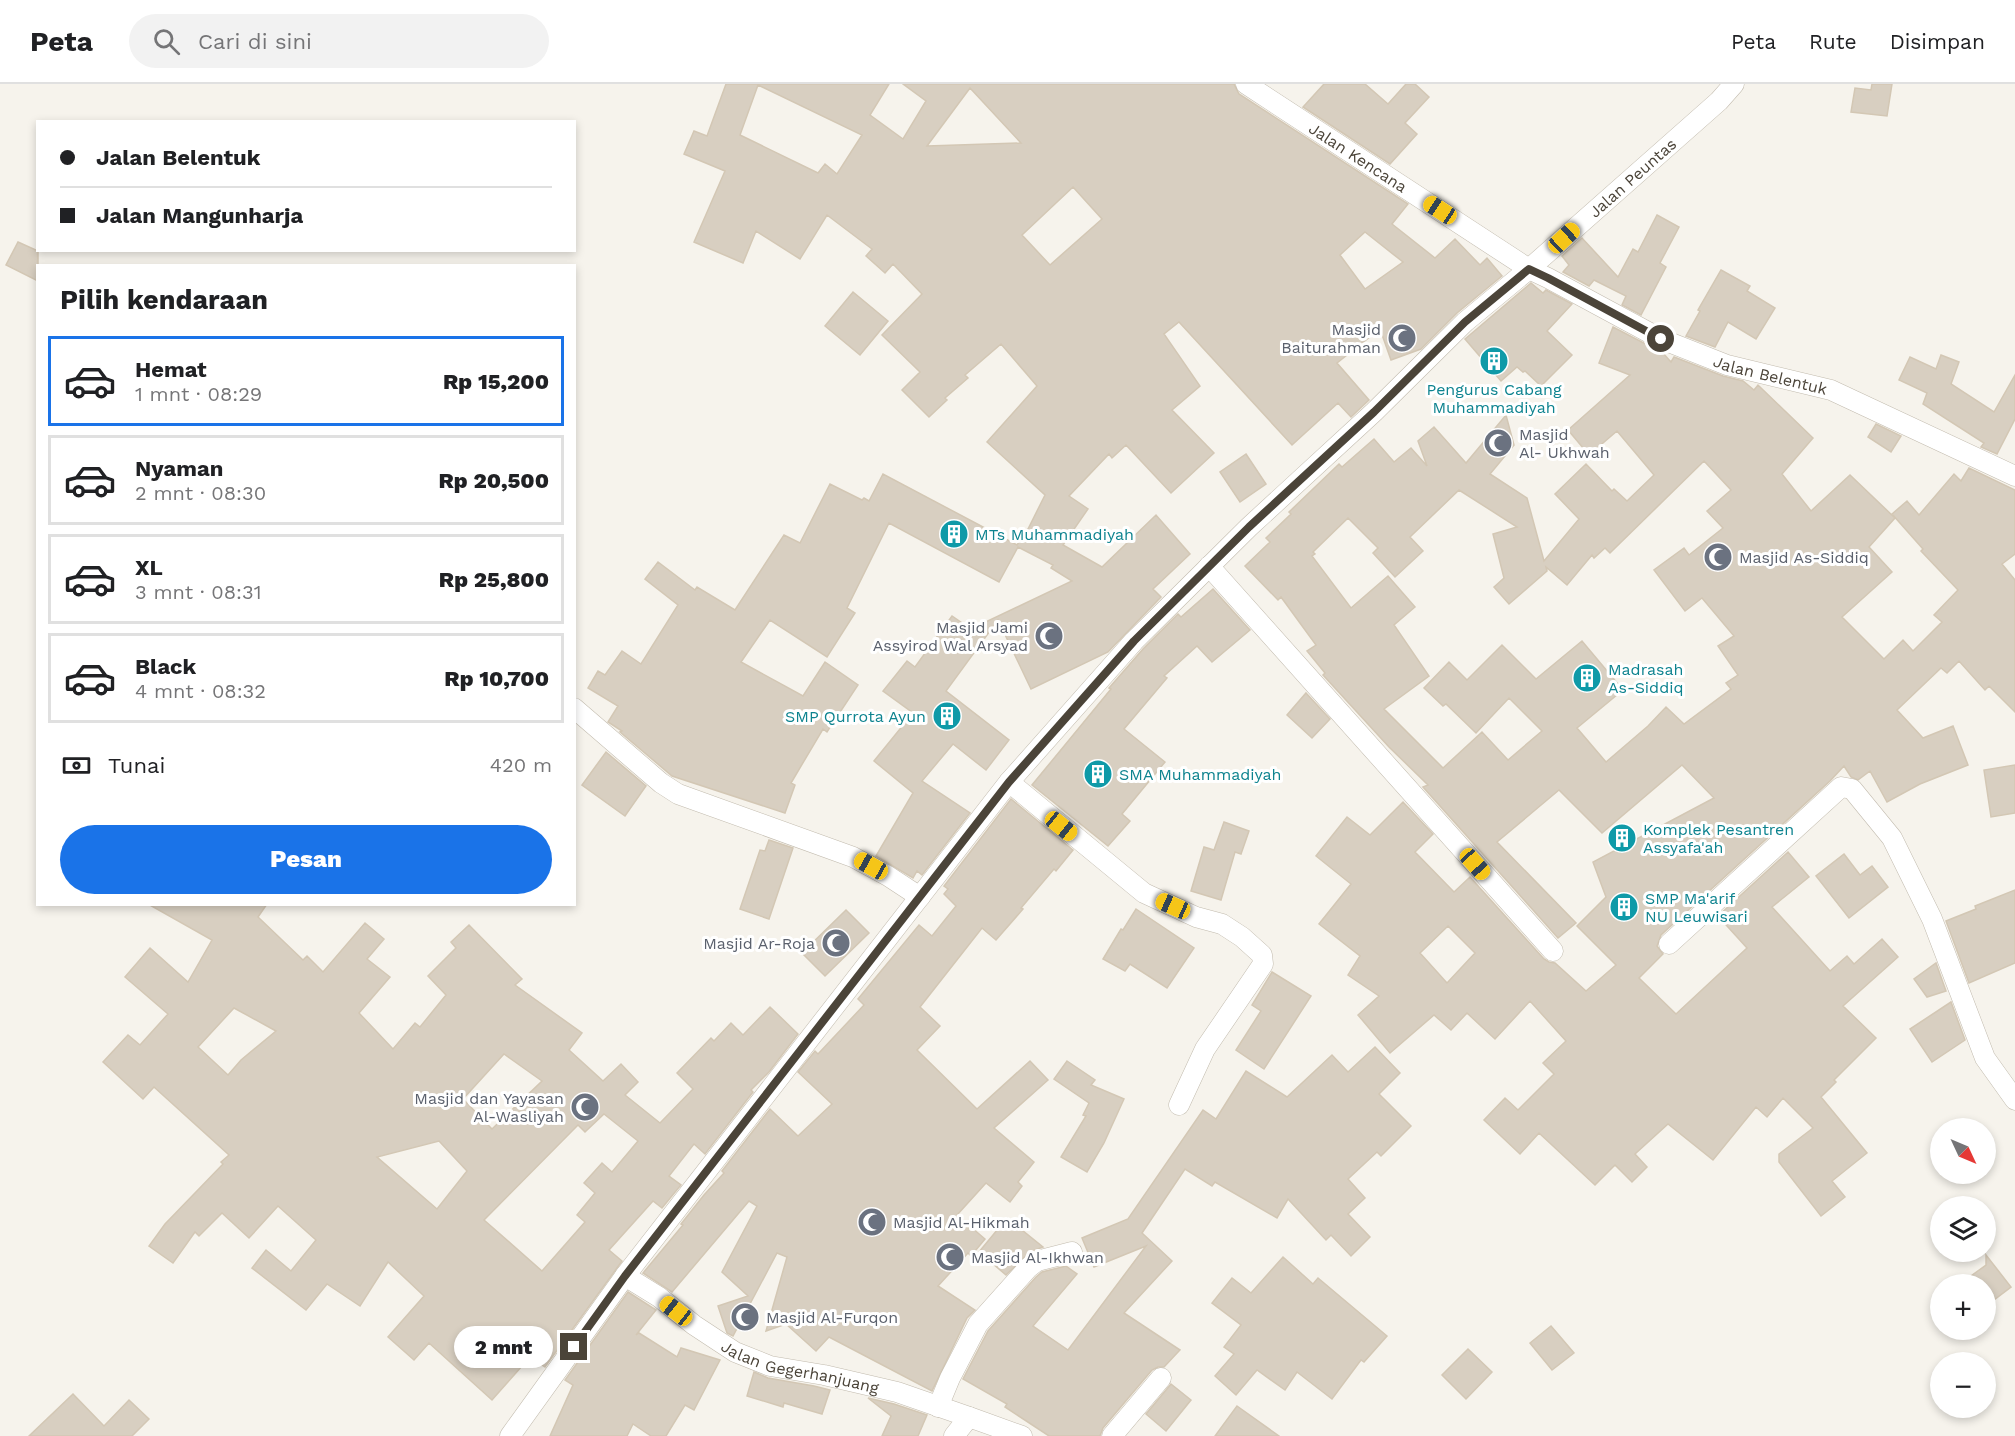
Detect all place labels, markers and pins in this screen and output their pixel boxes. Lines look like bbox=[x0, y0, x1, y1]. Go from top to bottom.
place label: Masjid Baiturahman bbox=[1281, 320, 1381, 357]
mosque icon: Masjid Baiturahman bbox=[1386, 322, 1418, 354]
building icon: Pengurus Cabang Muhammadiyah bbox=[1478, 345, 1510, 377]
place label: Pengurus Cabang Muhammadiyah bbox=[1427, 380, 1562, 417]
place label: Masjid Al- Ukhwah bbox=[1519, 425, 1610, 462]
mosque icon: Masjid Al- Ukhwah bbox=[1482, 427, 1514, 459]
building icon: MTs Muhammadiyah bbox=[938, 518, 970, 550]
place label: MTs Muhammadiyah bbox=[975, 525, 1134, 544]
mosque icon: Masjid As-Siddiq bbox=[1702, 541, 1734, 573]
place label: Masjid As-Siddiq bbox=[1739, 548, 1869, 567]
place label: Masjid Jami Assyirod Wal Arsyad bbox=[873, 618, 1028, 655]
mosque icon: Masjid Jami Assyirod Wal Arsyad bbox=[1033, 620, 1065, 652]
place label: Madrasah As-Siddiq bbox=[1608, 660, 1683, 697]
building icon: Madrasah As-Siddiq bbox=[1571, 662, 1603, 694]
building icon: SMP Qurrota Ayun bbox=[931, 700, 963, 732]
place label: SMP Qurrota Ayun bbox=[785, 707, 926, 726]
building icon: SMA Muhammadiyah bbox=[1082, 758, 1114, 790]
place label: SMA Muhammadiyah bbox=[1119, 765, 1282, 784]
place label: Komplek Pesantren Assyafa'ah bbox=[1643, 820, 1794, 857]
building icon: Komplek Pesantren Assyafa'ah bbox=[1606, 822, 1638, 854]
place label: SMP Ma'arif NU Leuwisari bbox=[1645, 889, 1748, 926]
building icon: SMP Ma'arif NU Leuwisari bbox=[1608, 891, 1640, 923]
mosque icon: Masjid Ar-Roja bbox=[820, 927, 852, 959]
place label: Masjid Ar-Roja bbox=[703, 934, 815, 953]
place label: Masjid dan Yayasan Al-Wasliyah bbox=[414, 1089, 564, 1126]
mosque icon: Masjid dan Yayasan Al-Wasliyah bbox=[569, 1091, 601, 1123]
mosque icon: Masjid Al-Hikmah bbox=[856, 1206, 888, 1238]
place label: Masjid Al-Hikmah bbox=[893, 1213, 1030, 1232]
mosque icon: Masjid Al-Ikhwan bbox=[934, 1241, 966, 1273]
place label: Masjid Al-Ikhwan bbox=[971, 1248, 1104, 1267]
mosque icon: Masjid Al-Furqon bbox=[729, 1301, 761, 1333]
place label: Masjid Al-Furqon bbox=[766, 1308, 898, 1327]

